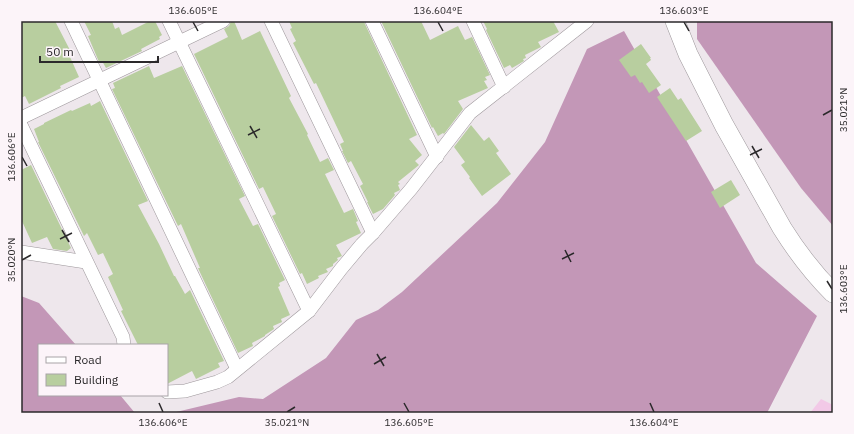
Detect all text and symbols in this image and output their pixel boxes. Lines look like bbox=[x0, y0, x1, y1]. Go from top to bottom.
text: 136.605°E bbox=[168, 4, 218, 17]
text: 136.604°E bbox=[413, 4, 463, 17]
text: 136.603°E bbox=[659, 4, 709, 17]
scale bar bbox=[40, 38, 158, 64]
text: 50 m bbox=[46, 44, 74, 59]
text: 35.021°N bbox=[837, 88, 850, 132]
text: 136.606°E bbox=[5, 132, 18, 182]
text: 35.020°N bbox=[5, 238, 18, 282]
text: 136.603°E bbox=[837, 264, 850, 314]
legend bbox=[38, 344, 168, 396]
text: Road bbox=[74, 352, 102, 367]
text: Building bbox=[74, 372, 119, 387]
text: 136.606°E bbox=[138, 416, 188, 429]
text: 35.021°N bbox=[265, 416, 309, 429]
text: 136.605°E bbox=[384, 416, 434, 429]
text: 136.604°E bbox=[629, 416, 679, 429]

